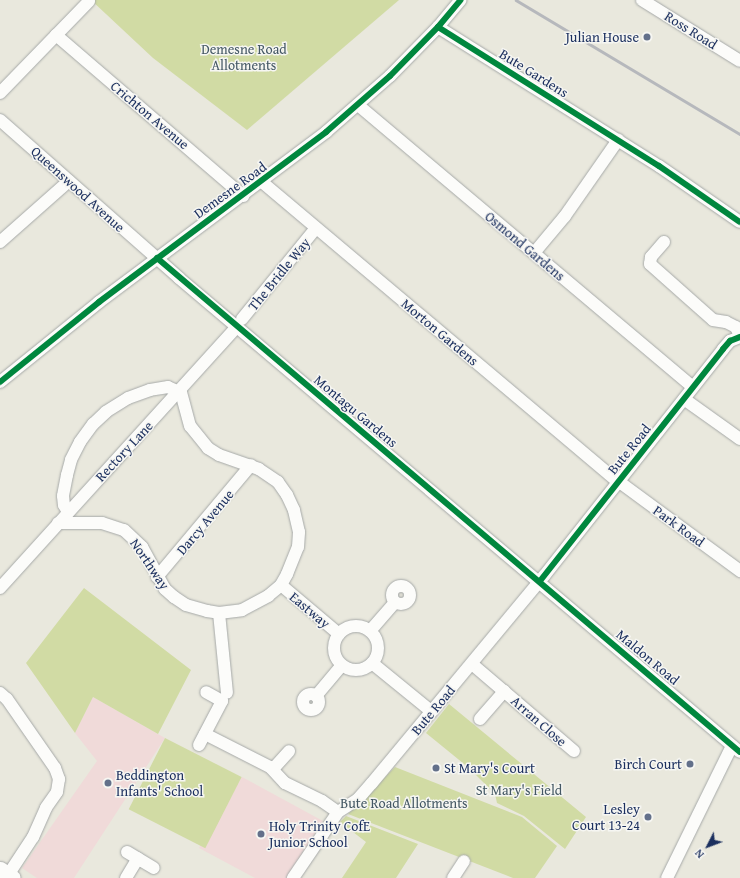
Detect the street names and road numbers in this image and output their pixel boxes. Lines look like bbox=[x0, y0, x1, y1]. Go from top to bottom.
street label: Ross Road bbox=[662, 7, 720, 53]
street label: Bute Gardens bbox=[496, 45, 572, 101]
street label: Crichton Avenue bbox=[107, 77, 193, 153]
street label: Queenswood Avenue bbox=[28, 143, 128, 235]
street label: Demesne Road bbox=[191, 158, 269, 222]
street label: Osmond Gardens bbox=[482, 208, 568, 284]
street label: The Bridle Way bbox=[244, 234, 314, 314]
street label: Morton Gardens bbox=[398, 295, 482, 369]
street label: Montagu Gardens bbox=[311, 371, 401, 451]
street label: Rectory Lane bbox=[92, 417, 156, 485]
street label: Bute Road bbox=[604, 421, 654, 477]
street label: Darcy Avenue bbox=[173, 486, 237, 558]
street label: Park Road bbox=[650, 502, 708, 550]
street label: Northway bbox=[127, 535, 173, 593]
street label: Eastway bbox=[286, 588, 334, 632]
street label: Maldon Road bbox=[613, 626, 683, 688]
street label: Bute Road bbox=[407, 682, 459, 738]
street label: Arran Close bbox=[508, 692, 570, 750]

